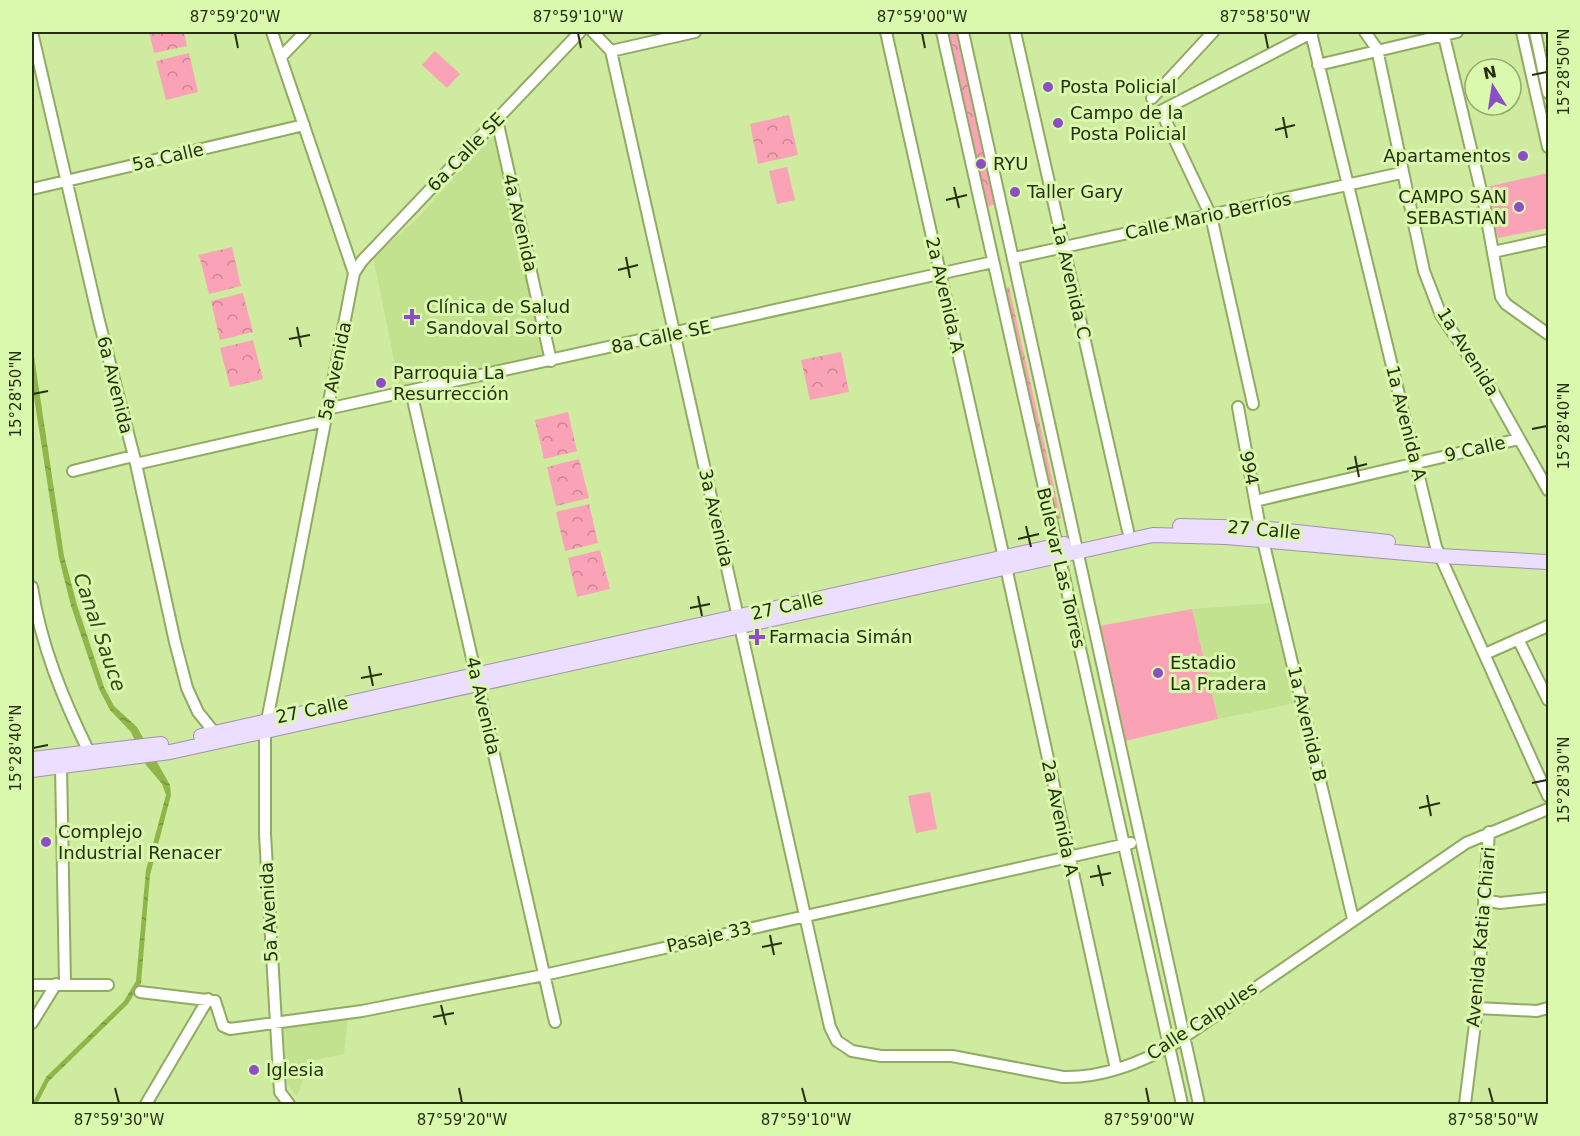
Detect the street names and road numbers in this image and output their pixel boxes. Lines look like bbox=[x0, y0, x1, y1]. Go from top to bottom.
street label: 6a Calle SE bbox=[423, 108, 508, 195]
street label: 5a Calle bbox=[130, 138, 206, 175]
street label: 4a Avenida bbox=[499, 172, 542, 274]
street label: Calle Mario Berríos bbox=[1123, 188, 1293, 243]
street label: 1a Avenida C bbox=[1048, 221, 1095, 341]
street label: 2a Avenida A bbox=[922, 235, 969, 355]
street label: 1a Avenida bbox=[1433, 304, 1504, 400]
street label: 8a Calle SE bbox=[609, 316, 713, 357]
street label: 5a Avenida bbox=[314, 320, 355, 422]
street label: 6a Avenida bbox=[93, 334, 138, 436]
street label: 1a Avenida A bbox=[1382, 363, 1431, 483]
street label: 9 Calle bbox=[1442, 431, 1507, 466]
street label: 994 bbox=[1236, 449, 1263, 487]
street label: 3a Avenida bbox=[695, 467, 738, 569]
street label: Bulevar Las Torres bbox=[1033, 485, 1090, 650]
street label: 27 Calle bbox=[1227, 516, 1301, 543]
street label: 27 Calle bbox=[749, 587, 825, 624]
street label: 4a Avenida bbox=[462, 655, 505, 757]
street label: 1a Avenida B bbox=[1284, 664, 1331, 784]
street label: 27 Calle bbox=[274, 692, 350, 727]
street label: 2a Avenida A bbox=[1038, 758, 1083, 879]
street label: Avenida Katia Chiari bbox=[1462, 846, 1499, 1028]
street label: 5a Avenida bbox=[255, 862, 282, 963]
street label: Pasaje 33 bbox=[665, 917, 753, 956]
street label: Calle Calpules bbox=[1143, 977, 1261, 1064]

